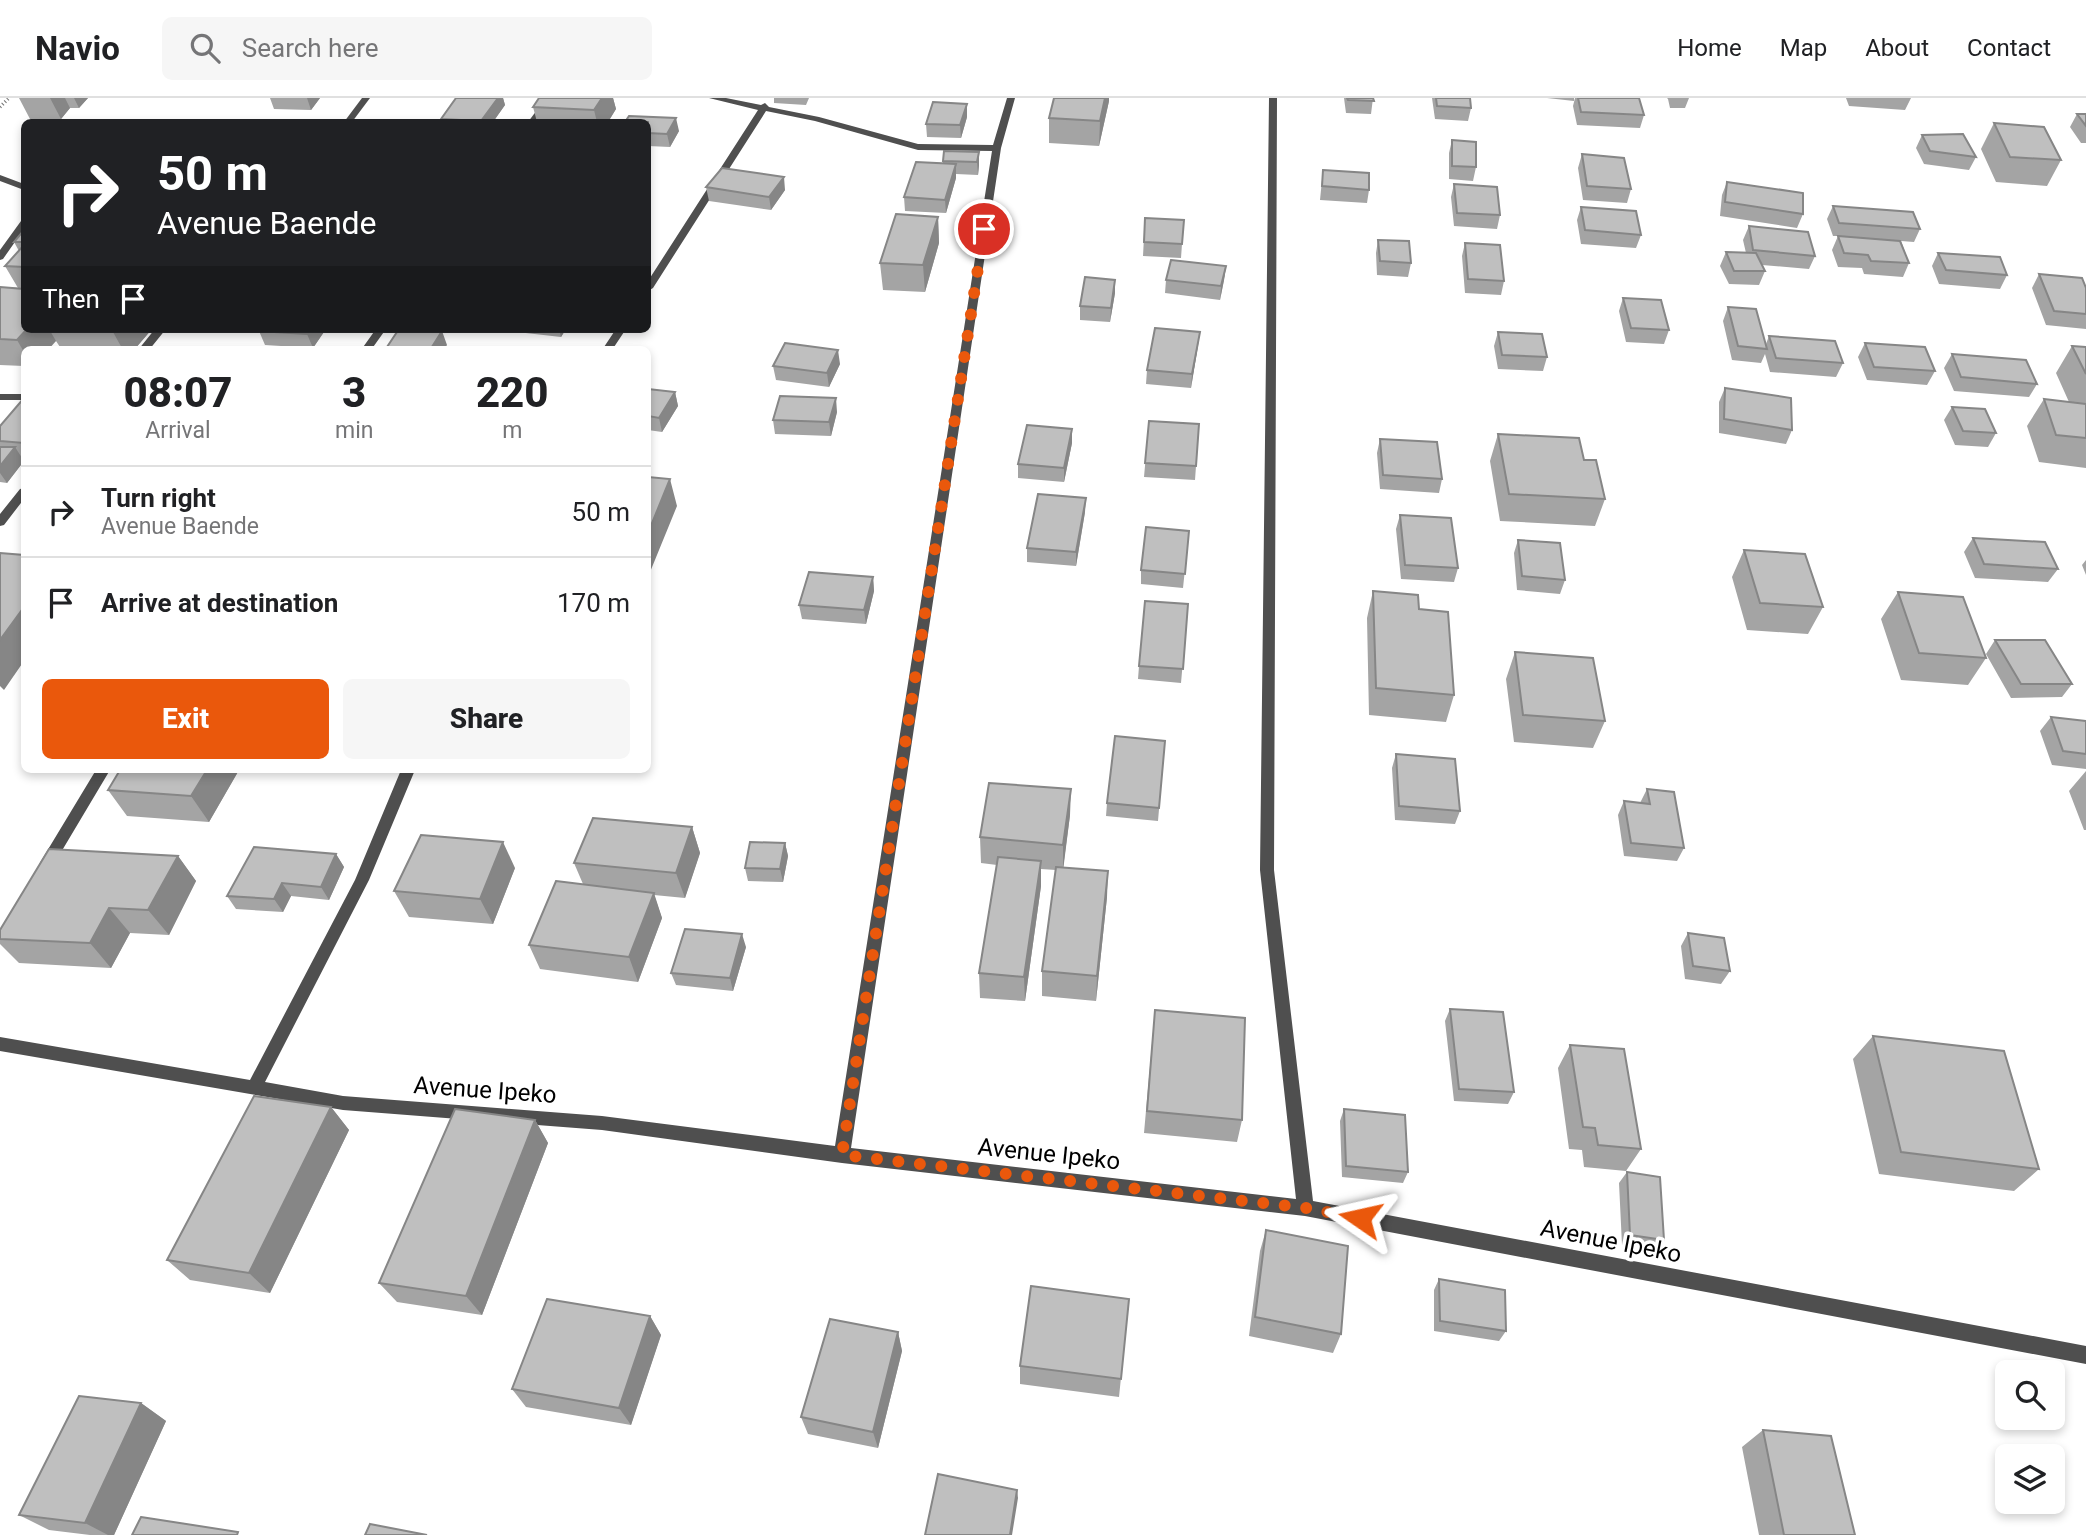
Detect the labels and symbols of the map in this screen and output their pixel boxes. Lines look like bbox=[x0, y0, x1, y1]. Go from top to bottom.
pin bbox=[954, 199, 1014, 259]
street label: Avenue Ipeko bbox=[413, 1071, 557, 1109]
street label: Avenue Ipeko bbox=[976, 1133, 1122, 1175]
position arrow bbox=[1323, 1181, 1397, 1255]
street label: Avenue Ipeko bbox=[1538, 1214, 1684, 1268]

